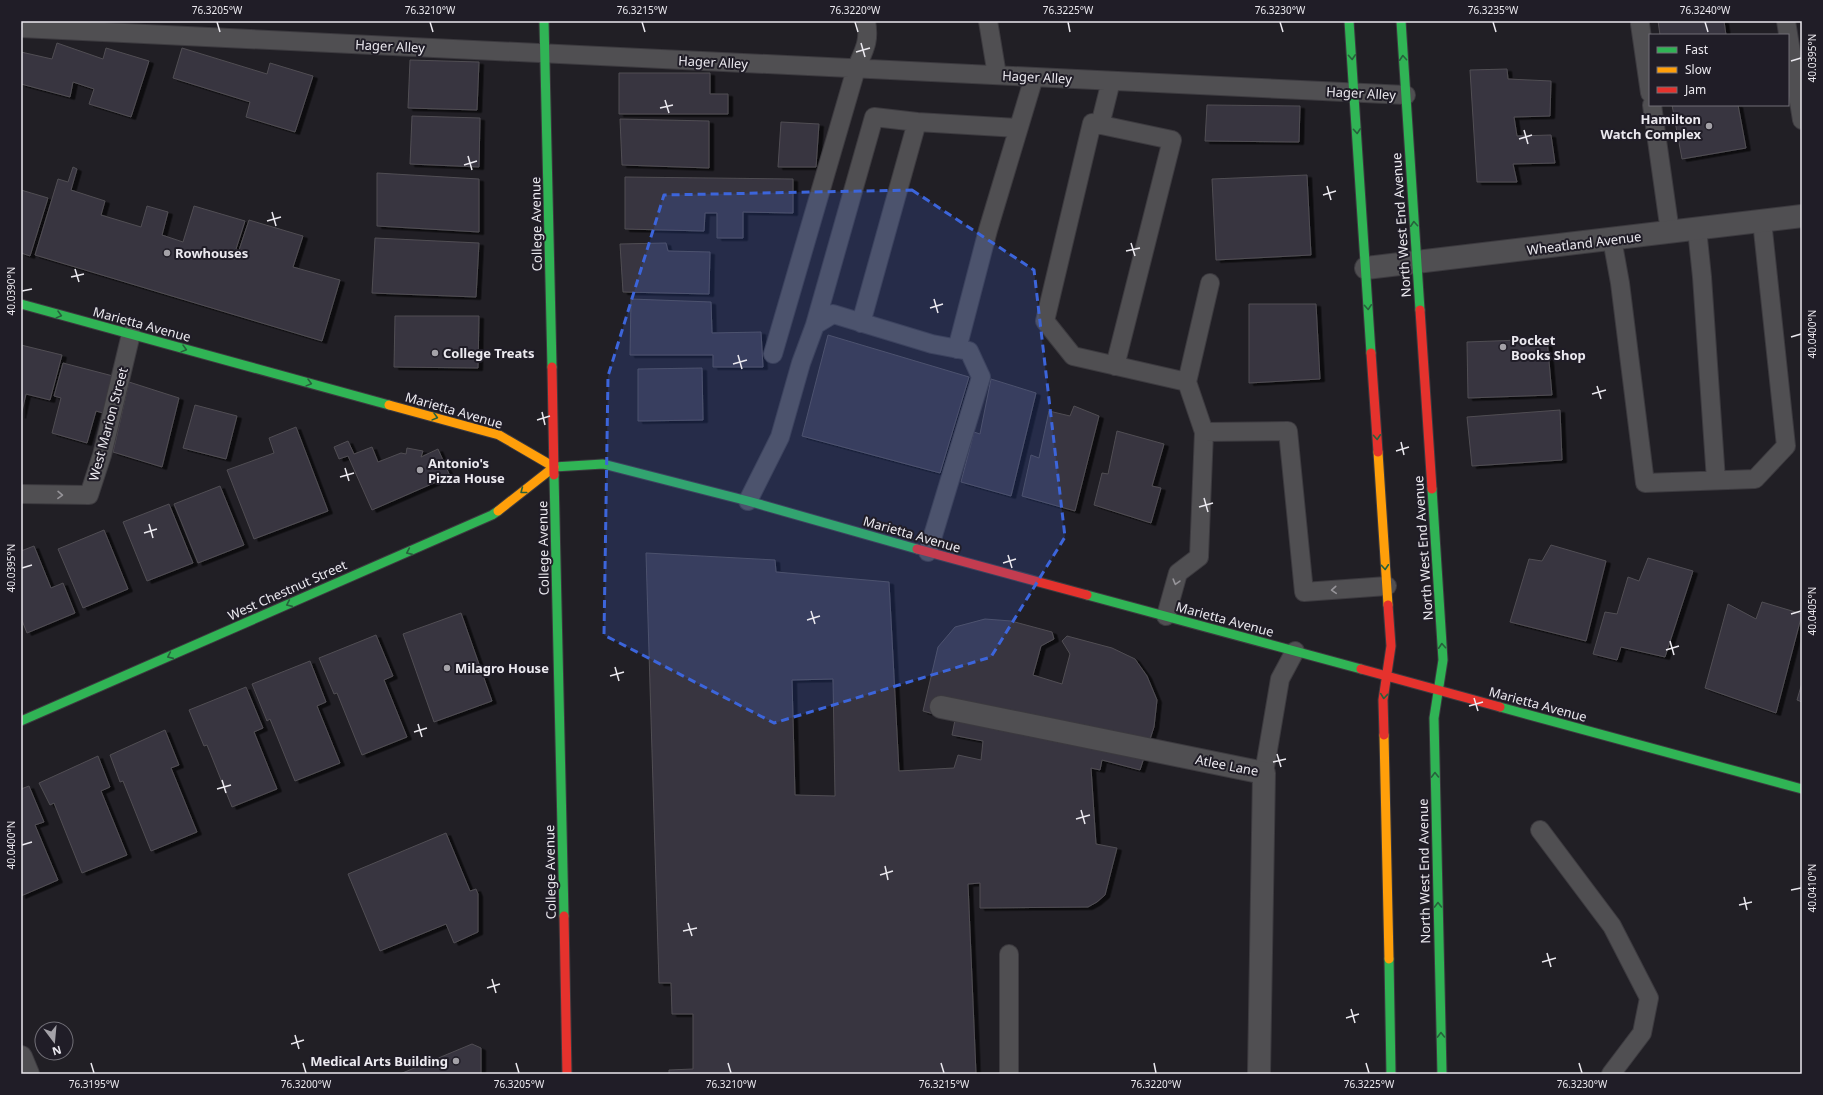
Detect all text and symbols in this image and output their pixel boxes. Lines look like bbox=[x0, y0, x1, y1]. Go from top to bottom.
text: 76.3205°W bbox=[192, 3, 243, 17]
text: 76.3210°W bbox=[405, 3, 456, 17]
text: 76.3215°W bbox=[617, 3, 668, 17]
text: 76.3220°W bbox=[830, 3, 881, 17]
text: 76.3225°W bbox=[1043, 3, 1094, 17]
text: 76.3230°W bbox=[1255, 3, 1306, 17]
text: 76.3235°W bbox=[1468, 3, 1519, 17]
text: 76.3240°W bbox=[1680, 3, 1731, 17]
legend bbox=[1649, 34, 1789, 106]
text: 40.0395°N bbox=[1805, 34, 1819, 82]
street label: Hager Alley bbox=[355, 35, 426, 57]
text: Fast bbox=[1685, 41, 1709, 58]
street label: Hager Alley bbox=[678, 51, 749, 73]
one-way arrow bbox=[1347, 54, 1356, 60]
one-way arrow bbox=[1399, 55, 1408, 61]
text: Slow bbox=[1685, 61, 1712, 78]
street label: Hager Alley bbox=[1002, 66, 1073, 88]
text: Jam bbox=[1684, 81, 1706, 98]
street label: Hager Alley bbox=[1326, 82, 1397, 104]
place label: Hamilton Watch Complex bbox=[1600, 110, 1701, 143]
marker: Hamilton Watch Complex bbox=[1704, 121, 1714, 131]
one-way arrow bbox=[1352, 128, 1361, 134]
street label: North West End Avenue bbox=[1387, 152, 1415, 298]
street label: College Avenue bbox=[526, 177, 546, 271]
one-way arrow bbox=[1410, 221, 1419, 227]
street label: Wheatland Avenue bbox=[1526, 227, 1642, 259]
place label: Rowhouses bbox=[175, 244, 248, 262]
marker: Rowhouses bbox=[162, 248, 172, 258]
text: 40.0390°N bbox=[4, 267, 18, 315]
street label: Marietta Avenue bbox=[91, 302, 193, 346]
one-way arrow bbox=[1364, 304, 1373, 310]
one-way arrow bbox=[55, 310, 62, 318]
text: 40.0400°N bbox=[1805, 310, 1819, 358]
place label: Pocket Books Shop bbox=[1511, 331, 1586, 364]
marker: Pocket Books Shop bbox=[1498, 342, 1508, 352]
one-way arrow bbox=[180, 344, 187, 353]
place label: College Treats bbox=[443, 344, 534, 362]
marker: College Treats bbox=[430, 348, 440, 358]
street label: West Marion Street bbox=[84, 365, 132, 483]
one-way arrow bbox=[306, 378, 313, 387]
street label: Marietta Avenue bbox=[403, 387, 505, 433]
one-way arrow bbox=[432, 413, 438, 421]
one-way arrow bbox=[1372, 434, 1381, 440]
place label: Antonio's Pizza House bbox=[428, 454, 505, 487]
marker: Antonio's Pizza House bbox=[415, 465, 425, 475]
street label: North West End Avenue bbox=[1409, 475, 1437, 621]
one-way arrow bbox=[520, 487, 527, 494]
one-way arrow bbox=[57, 491, 63, 499]
street label: College Avenue bbox=[533, 501, 553, 595]
street label: Marietta Avenue bbox=[861, 511, 963, 557]
text: 40.0395°N bbox=[4, 544, 18, 592]
one-way arrow bbox=[405, 547, 412, 555]
street label: West Chestnut Street bbox=[225, 556, 350, 624]
one-way arrow bbox=[1381, 564, 1390, 570]
one-way arrow bbox=[1172, 579, 1181, 586]
one-way arrow bbox=[1331, 585, 1337, 594]
text: 40.0405°N bbox=[1805, 587, 1819, 635]
street label: Marietta Avenue bbox=[1174, 597, 1276, 641]
one-way arrow bbox=[286, 599, 293, 607]
one-way arrow bbox=[1438, 643, 1447, 649]
one-way arrow bbox=[167, 651, 174, 659]
place label: Milagro House bbox=[455, 659, 549, 677]
marker: Milagro House bbox=[442, 663, 452, 673]
street label: Marietta Avenue bbox=[1487, 682, 1589, 726]
one-way arrow bbox=[1379, 693, 1388, 699]
street label: Atlee Lane bbox=[1194, 750, 1260, 780]
one-way arrow bbox=[1431, 772, 1440, 778]
street label: North West End Avenue bbox=[1414, 798, 1434, 944]
text: 40.0400°N bbox=[4, 821, 18, 869]
street label: College Avenue bbox=[540, 825, 560, 919]
text: 40.0410°N bbox=[1805, 864, 1819, 912]
one-way arrow bbox=[1434, 902, 1442, 908]
north arrow bbox=[34, 1021, 74, 1061]
one-way arrow bbox=[1437, 1032, 1445, 1038]
text: N bbox=[51, 1043, 63, 1060]
place label: Medical Arts Building bbox=[310, 1052, 448, 1070]
marker: Medical Arts Building bbox=[451, 1056, 461, 1066]
text: 76.3195°W bbox=[69, 1077, 120, 1091]
text: 76.3200°W bbox=[281, 1077, 332, 1091]
text: 76.3205°W bbox=[494, 1077, 545, 1091]
text: 76.3210°W bbox=[706, 1077, 757, 1091]
text: 76.3215°W bbox=[919, 1077, 970, 1091]
text: 76.3220°W bbox=[1131, 1077, 1182, 1091]
text: 76.3225°W bbox=[1344, 1077, 1395, 1091]
text: 76.3230°W bbox=[1557, 1077, 1608, 1091]

